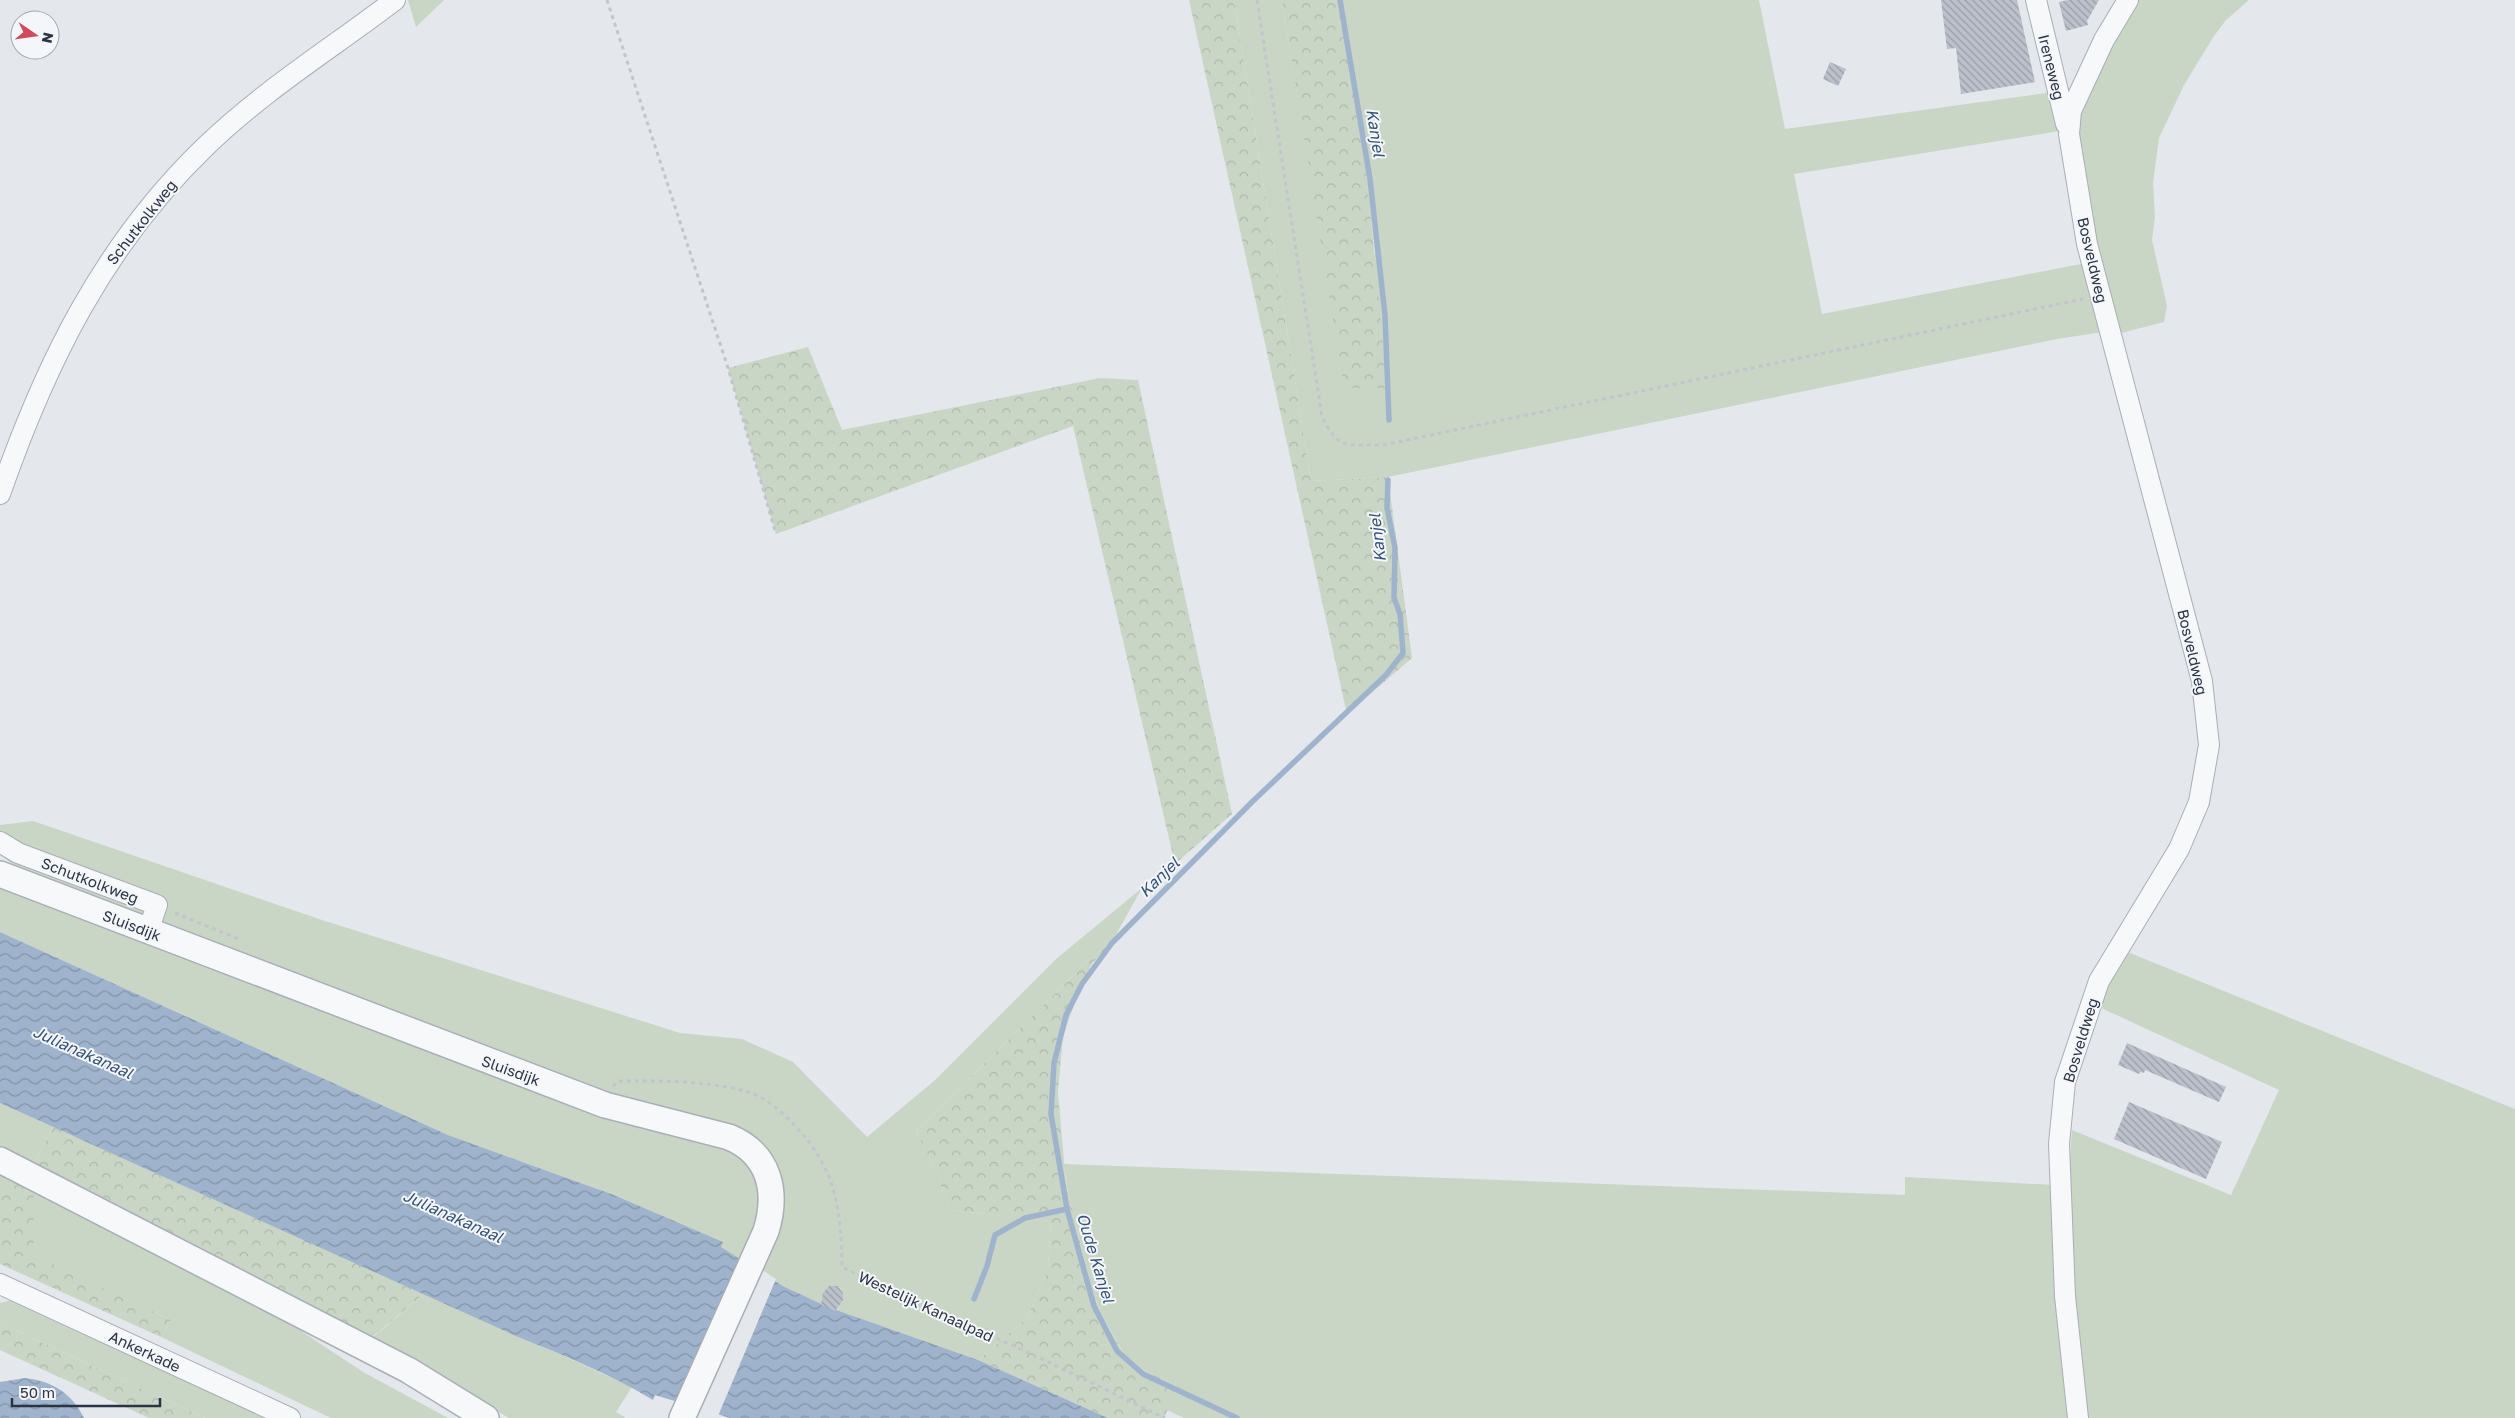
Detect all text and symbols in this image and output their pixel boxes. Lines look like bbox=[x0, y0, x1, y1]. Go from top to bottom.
north arrow bbox=[10, 10, 60, 60]
text: N bbox=[39, 31, 58, 45]
street label: Ireneweg bbox=[2035, 32, 2069, 102]
water label: Kanjel bbox=[1362, 108, 1390, 159]
street label: Schutkolkweg bbox=[102, 176, 180, 268]
street label: Bosveldweg bbox=[2074, 215, 2112, 305]
water label: Kanjel bbox=[1364, 512, 1390, 563]
street label: Bosveldweg bbox=[2174, 607, 2212, 697]
water label: Kanjel bbox=[1135, 852, 1184, 901]
street label: Schutkolkweg bbox=[39, 853, 141, 907]
street label: Sluisdijk bbox=[100, 906, 164, 945]
street label: Bosveldweg bbox=[2059, 995, 2101, 1085]
water label: Julianakanaal bbox=[30, 1021, 137, 1083]
street label: Sluisdijk bbox=[479, 1051, 543, 1089]
water label: Julianakanaal bbox=[400, 1185, 507, 1247]
water label: Oude Kanjel bbox=[1073, 1211, 1119, 1306]
street label: Westelijk Kanaalpad bbox=[856, 1267, 996, 1345]
street label: Ankerkade bbox=[106, 1327, 184, 1375]
scale bar bbox=[12, 1376, 160, 1408]
text: 50 m bbox=[20, 1383, 55, 1401]

